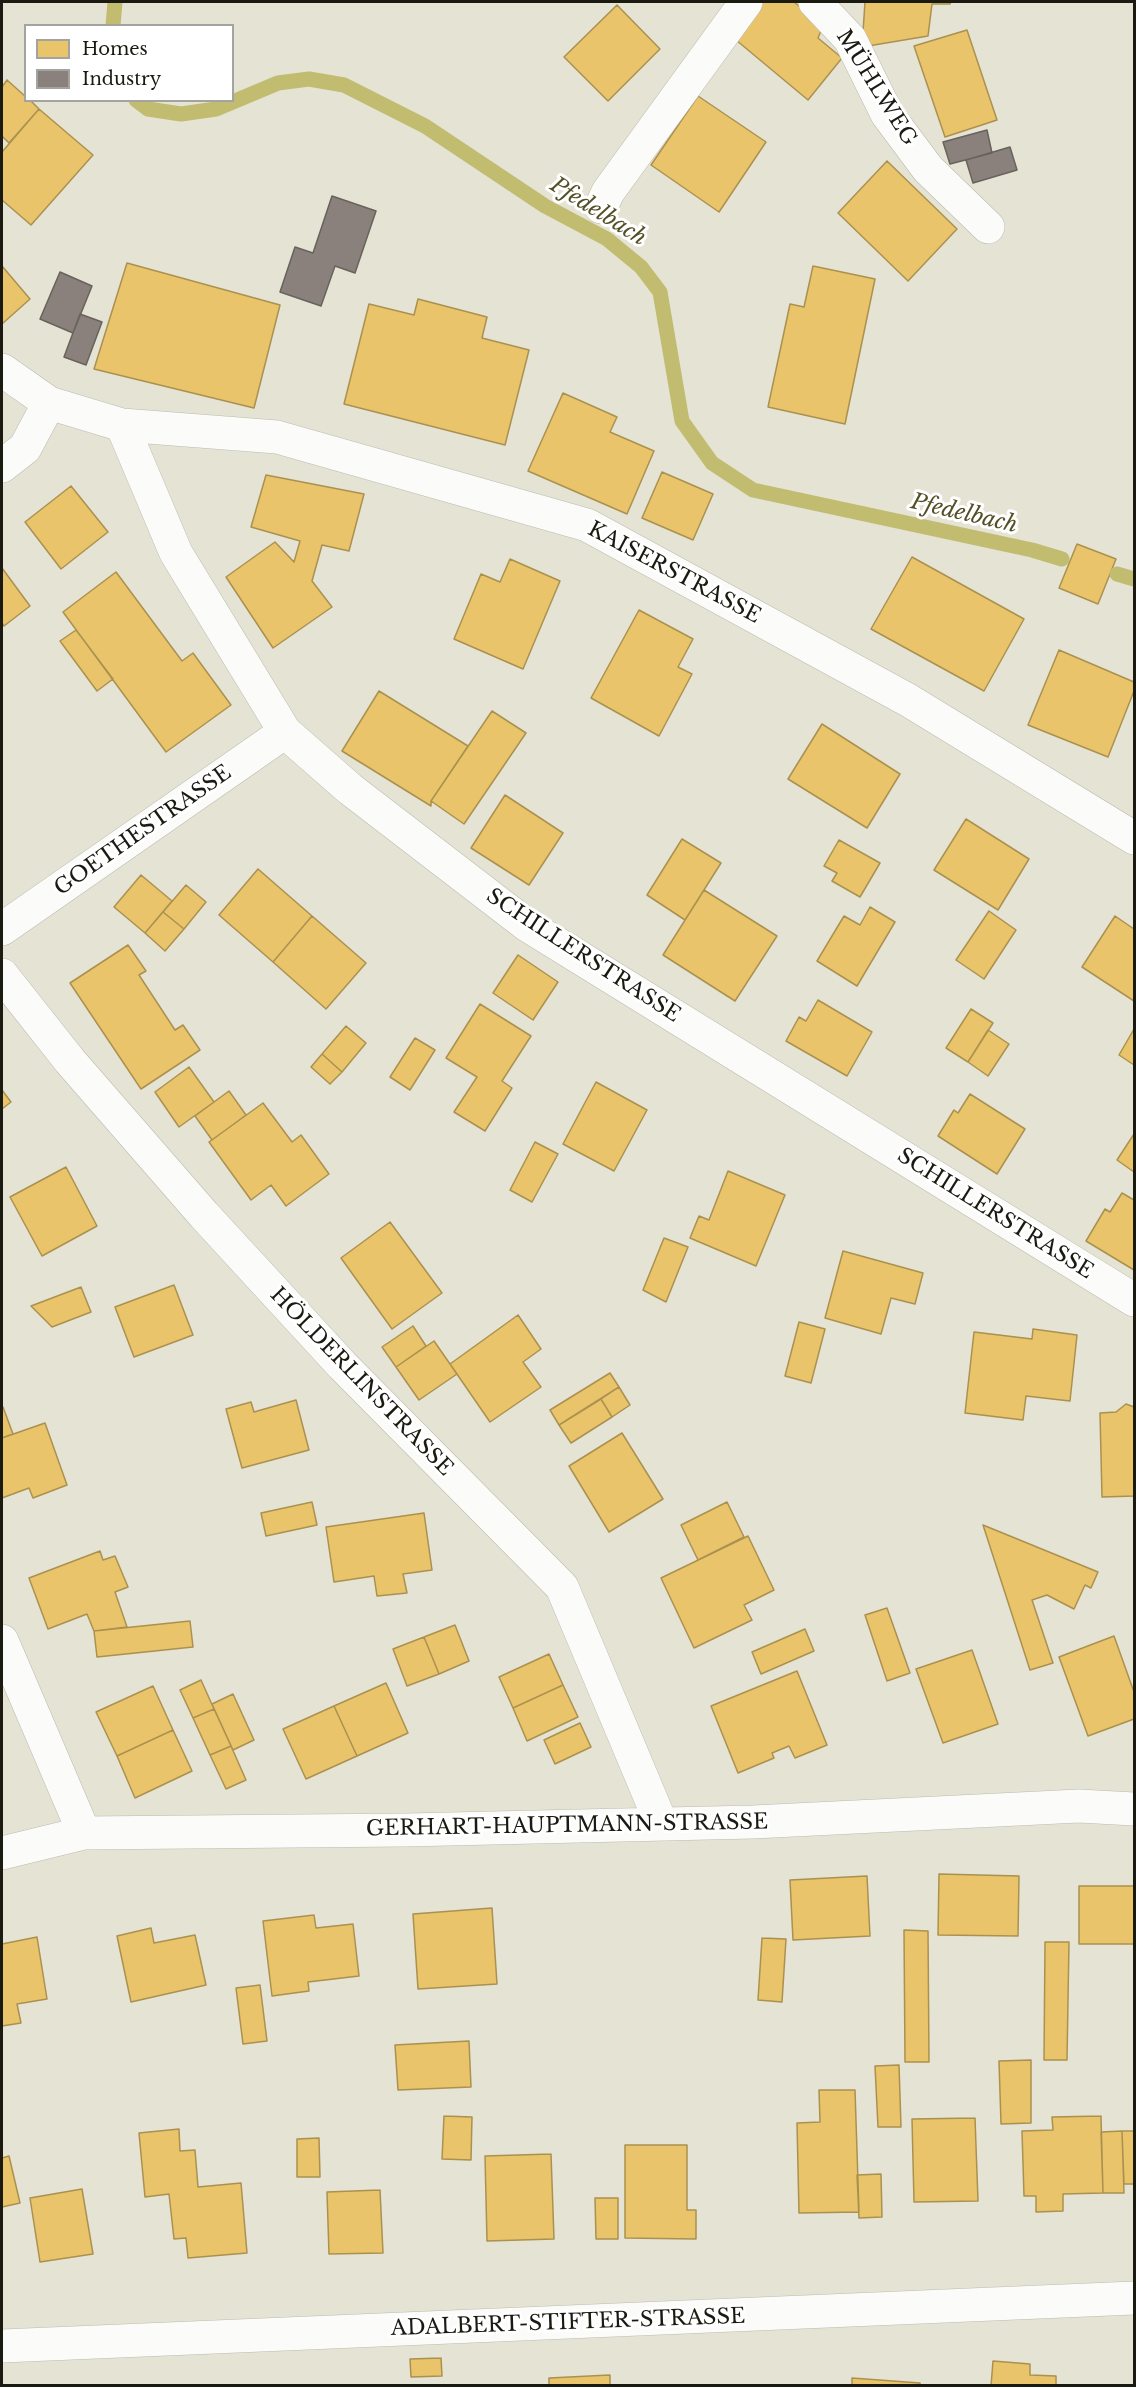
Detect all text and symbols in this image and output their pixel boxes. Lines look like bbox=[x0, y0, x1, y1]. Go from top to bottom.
legend bbox=[24, 24, 234, 102]
street label: MÜHLWEG bbox=[830, 25, 922, 151]
text: Homes bbox=[82, 38, 148, 60]
text: Industry bbox=[82, 68, 161, 90]
water label: Pfedelbach bbox=[545, 172, 651, 252]
water label: Pfedelbach bbox=[908, 489, 1020, 539]
street label: KAISERSTRASSE bbox=[583, 517, 765, 629]
street label: GOETHESTRASSE bbox=[50, 760, 236, 902]
street label: SCHILLERSTRASSE bbox=[481, 884, 685, 1028]
street label: SCHILLERSTRASSE bbox=[892, 1143, 1098, 1285]
street label: HÖLDERLINSTRASSE bbox=[264, 1283, 458, 1481]
street label: GERHART-HAUPTMANN-STRASSE bbox=[366, 1810, 768, 1842]
street label: ADALBERT-STIFTER-STRASSE bbox=[390, 2304, 746, 2342]

